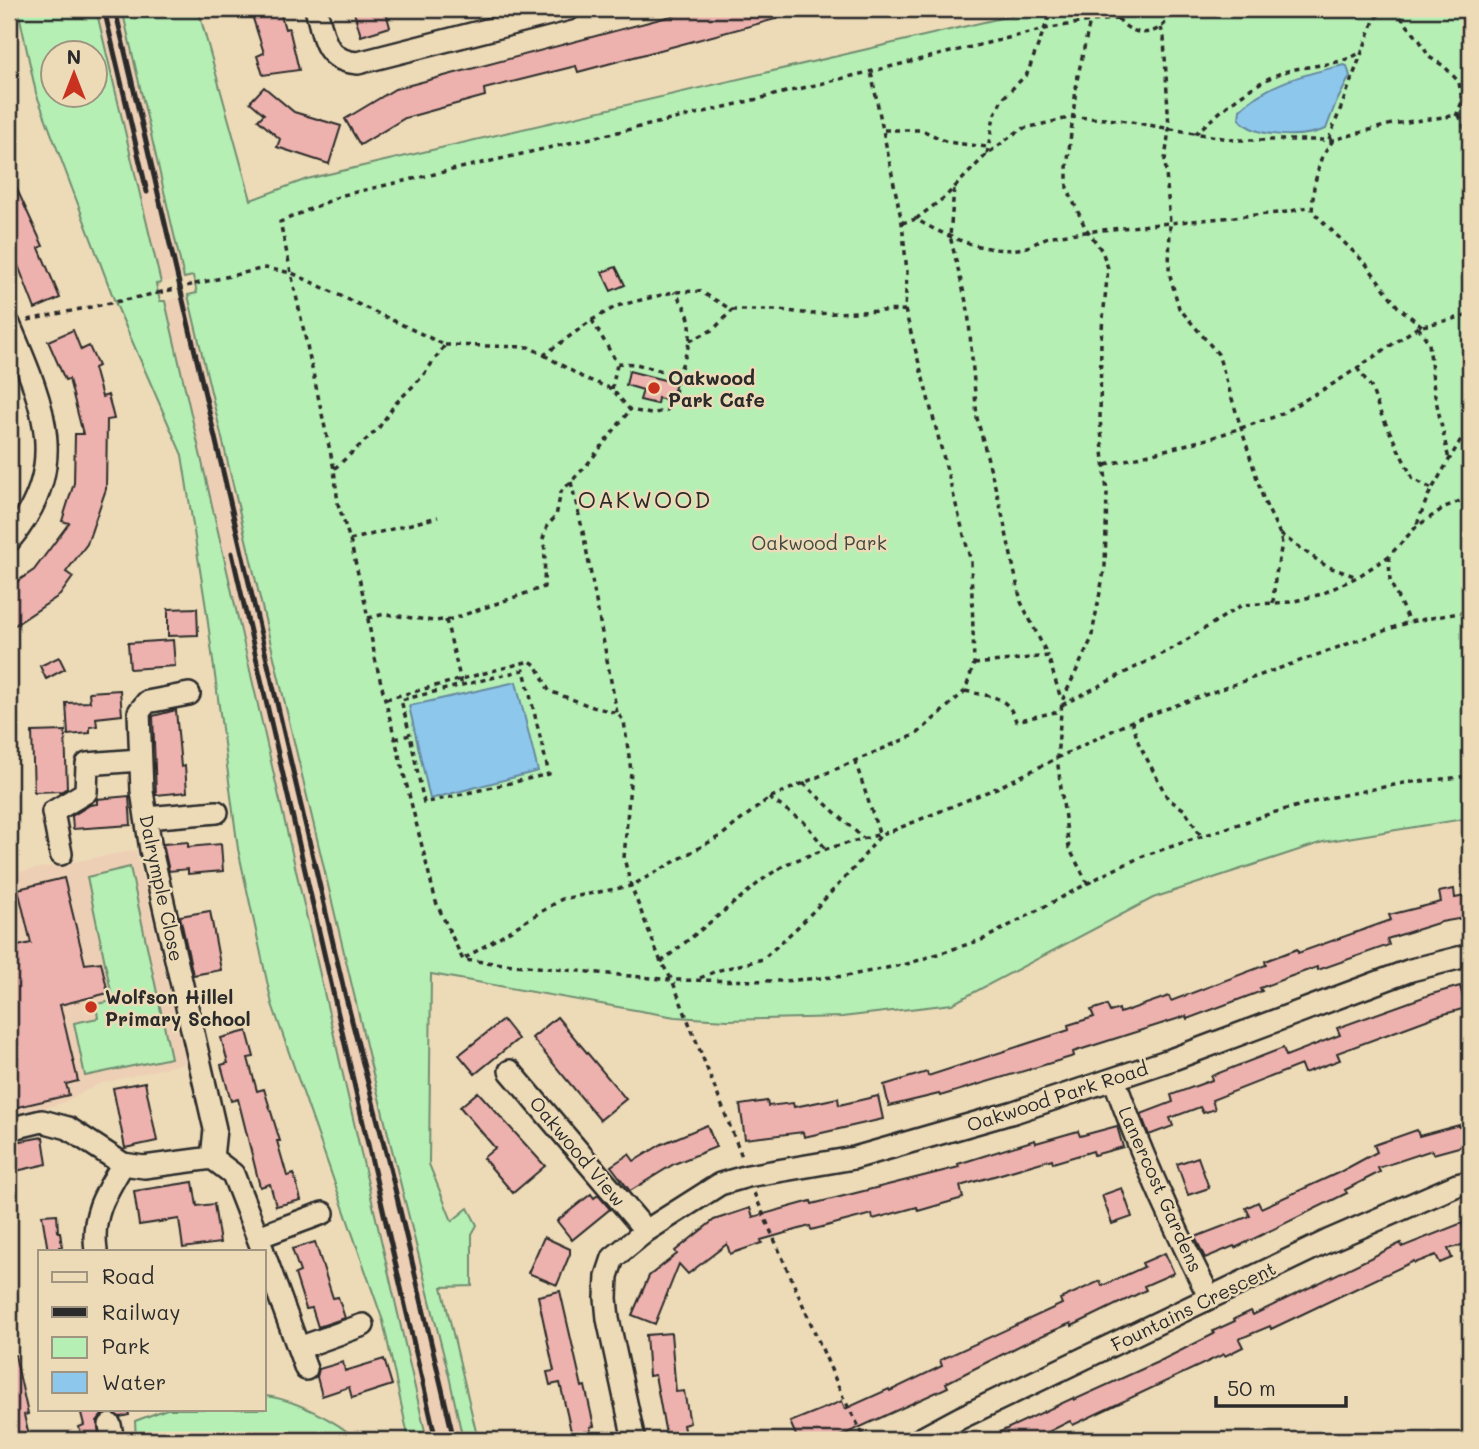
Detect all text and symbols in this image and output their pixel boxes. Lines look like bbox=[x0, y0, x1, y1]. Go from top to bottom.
north arrow bbox=[38, 38, 108, 108]
text: N bbox=[67, 44, 81, 69]
place label: Oakwood Park Cafe bbox=[668, 365, 765, 412]
marker: Oakwood Park Cafe bbox=[646, 380, 662, 396]
district label: OAKWOOD bbox=[578, 484, 712, 514]
park label: Oakwood Park bbox=[751, 530, 887, 555]
street label: Dalrymple Close bbox=[134, 812, 190, 964]
place label: Wolfson Hillel Primary School bbox=[105, 984, 251, 1031]
marker: Wolfson Hillel Primary School bbox=[83, 999, 99, 1015]
street label: Oakwood Park Road bbox=[963, 1055, 1151, 1137]
street label: Oakwood View bbox=[524, 1091, 632, 1211]
street label: Lanercost Gardens bbox=[1113, 1102, 1209, 1276]
legend bbox=[38, 1250, 266, 1410]
street label: Fountains Crescent bbox=[1106, 1255, 1280, 1357]
text: Road bbox=[102, 1262, 154, 1289]
text: Railway bbox=[102, 1298, 181, 1325]
text: Park bbox=[102, 1332, 150, 1359]
scale bar bbox=[1216, 1365, 1346, 1409]
text: Water bbox=[102, 1368, 166, 1395]
text: 50 m bbox=[1227, 1374, 1276, 1401]

